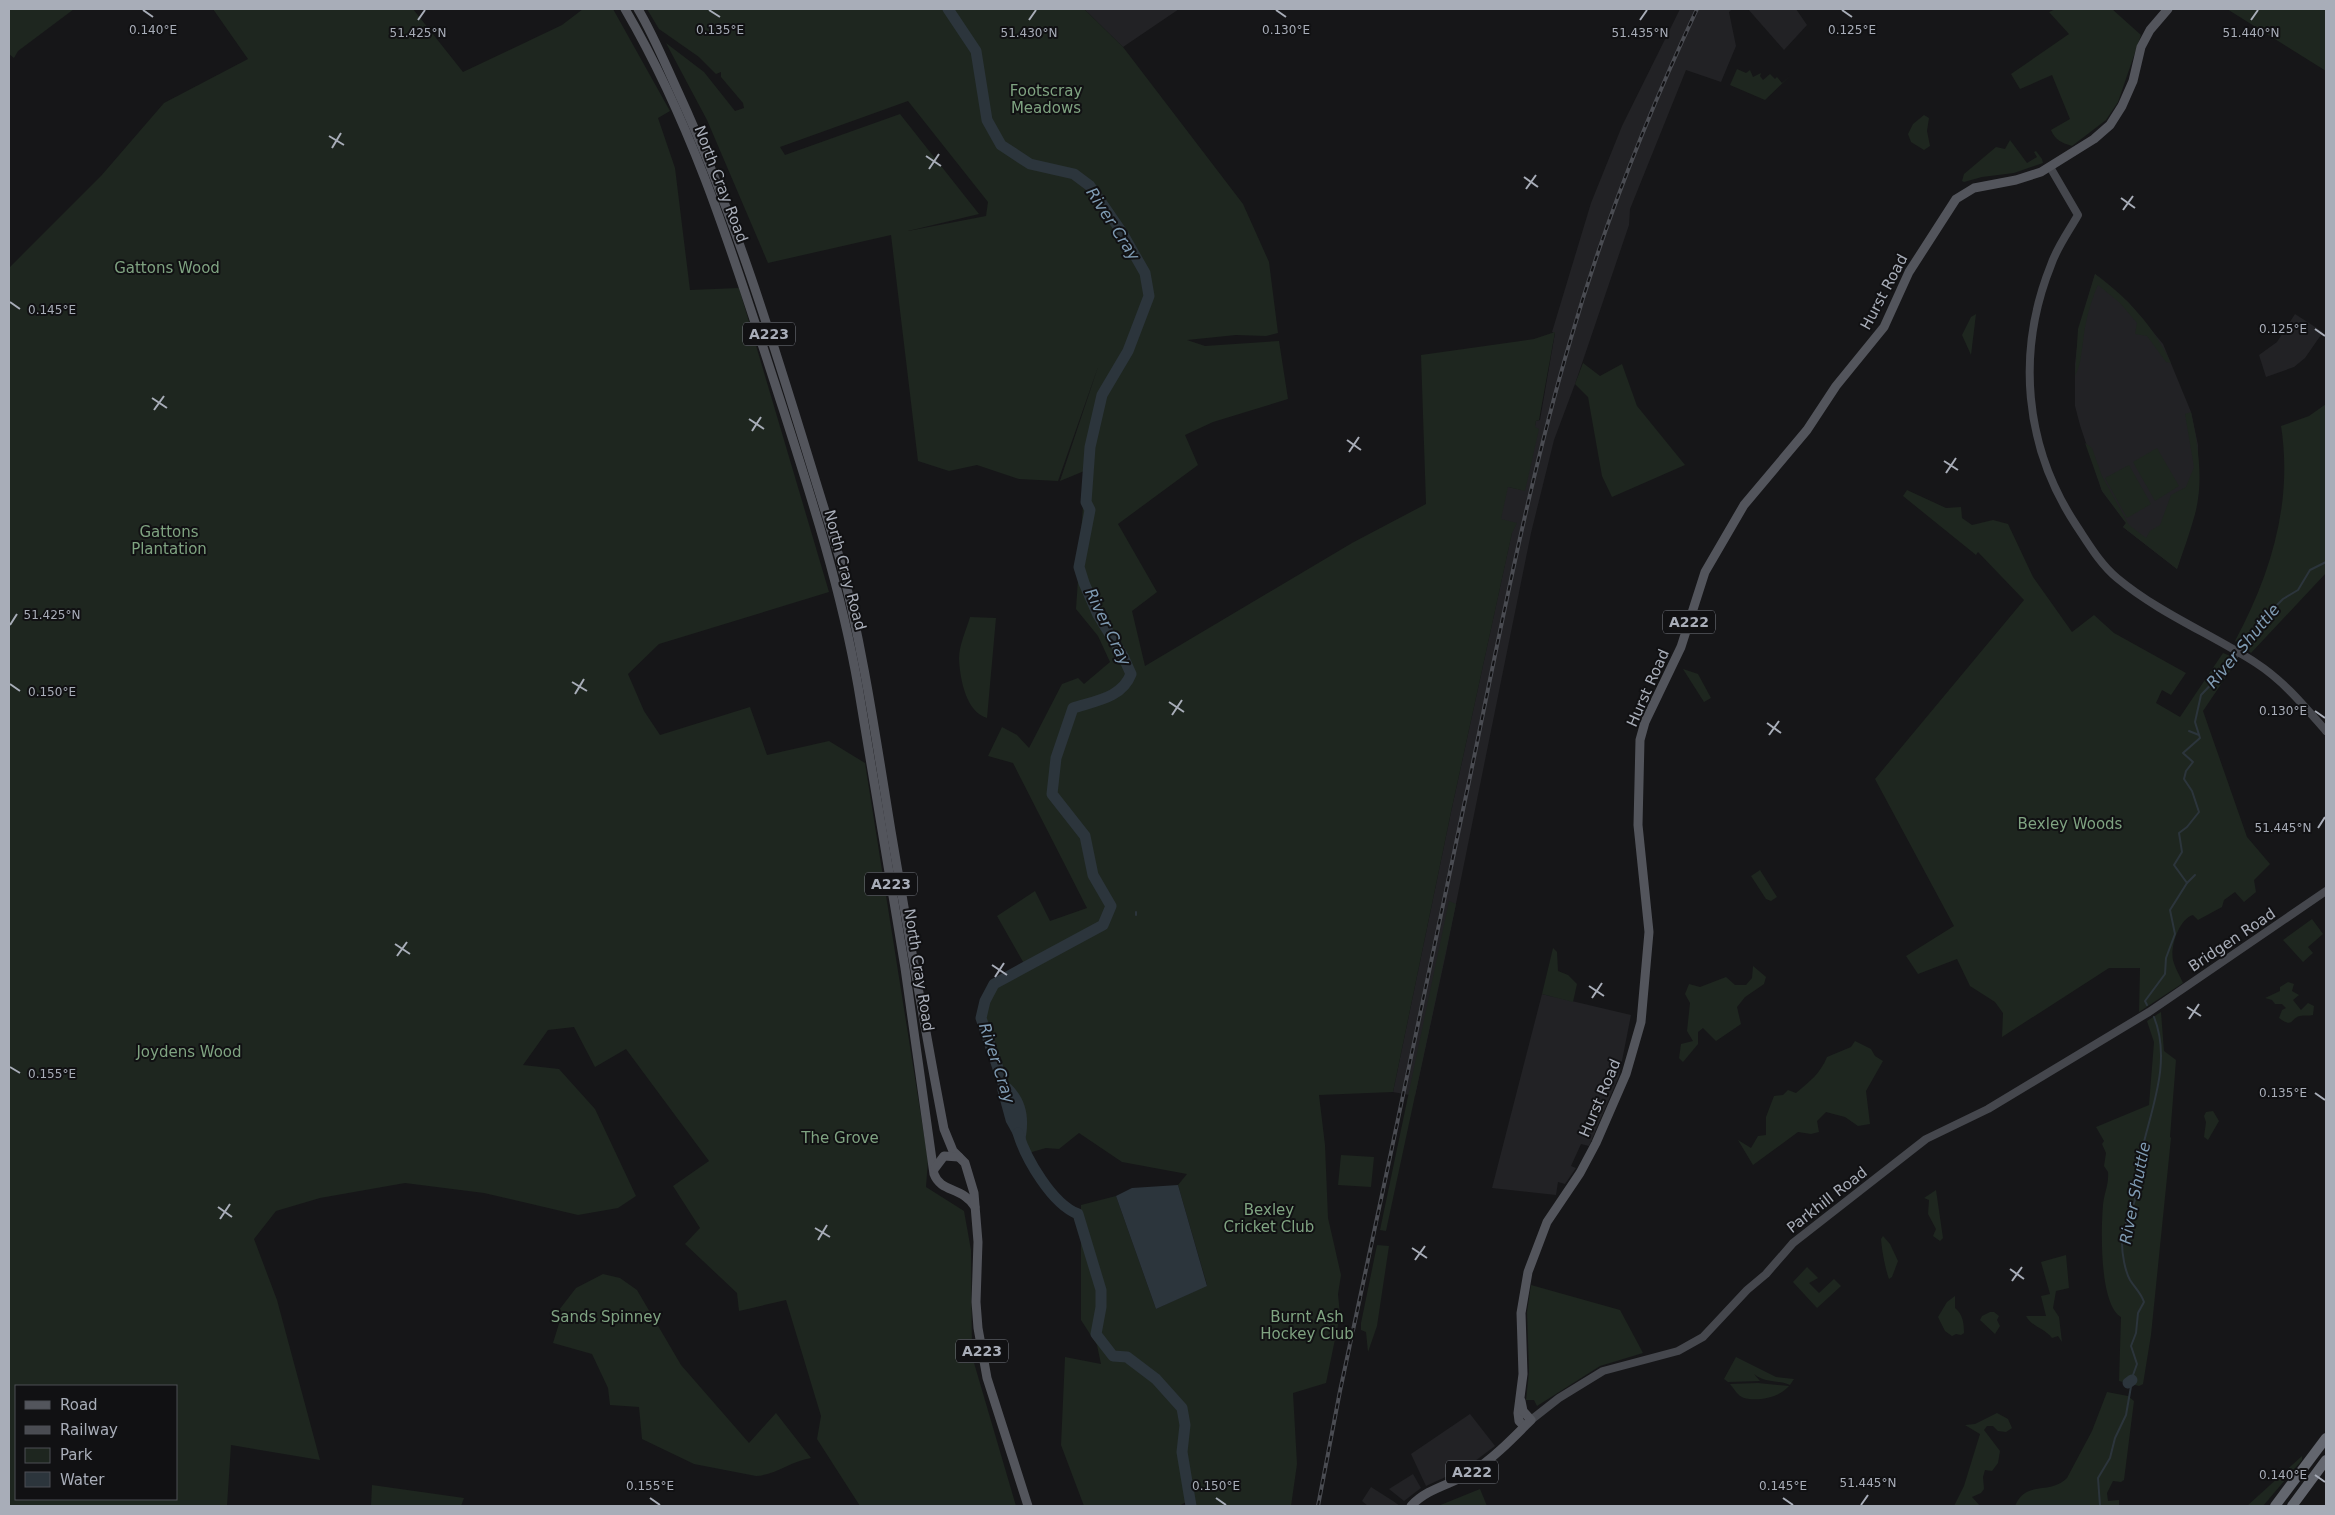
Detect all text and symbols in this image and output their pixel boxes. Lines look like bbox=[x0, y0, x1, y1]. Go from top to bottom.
text: 0.140°E bbox=[129, 23, 177, 37]
text: 0.135°E bbox=[696, 23, 744, 37]
text: 0.130°E bbox=[1262, 23, 1310, 37]
text: 0.125°E bbox=[1828, 23, 1876, 37]
text: 51.425°N bbox=[390, 26, 446, 40]
text: 51.430°N bbox=[1001, 26, 1057, 40]
text: 51.435°N bbox=[1612, 26, 1668, 40]
text: 51.440°N bbox=[2223, 26, 2279, 40]
park label: Footscray Meadows bbox=[1010, 82, 1082, 117]
street label: North Cray Road bbox=[690, 123, 752, 245]
water label: River Cray bbox=[1082, 184, 1144, 265]
street label: Hurst Road bbox=[1857, 251, 1911, 333]
park label: Gattons Wood bbox=[114, 259, 220, 277]
text: 0.145°E bbox=[28, 303, 76, 317]
road number: A223 bbox=[743, 322, 795, 346]
text: 0.125°E bbox=[2259, 322, 2307, 336]
street label: North Cray Road bbox=[820, 508, 870, 632]
park label: Gattons Plantation bbox=[131, 523, 207, 558]
water label: River Cray bbox=[1081, 585, 1135, 669]
water label: River Shuttle bbox=[2202, 600, 2284, 692]
text: 51.425°N bbox=[24, 608, 80, 622]
road number: A222 bbox=[1663, 610, 1715, 634]
street label: Hurst Road bbox=[1623, 646, 1673, 730]
text: 0.150°E bbox=[28, 685, 76, 699]
text: 0.130°E bbox=[2259, 704, 2307, 718]
park label: Bexley Woods bbox=[2018, 815, 2123, 833]
text: 51.445°N bbox=[2255, 821, 2311, 835]
road number: A223 bbox=[865, 872, 917, 896]
street label: Bridgen Road bbox=[2185, 904, 2279, 976]
street label: North Cray Road bbox=[900, 907, 938, 1033]
water label: River Cray bbox=[975, 1020, 1019, 1106]
park label: Joydens Wood bbox=[135, 1043, 242, 1061]
street label: Hurst Road bbox=[1575, 1056, 1625, 1140]
text: 0.155°E bbox=[28, 1067, 76, 1081]
text: 0.135°E bbox=[2259, 1086, 2307, 1100]
park label: The Grove bbox=[800, 1129, 879, 1147]
water label: River Shuttle bbox=[2116, 1140, 2154, 1246]
street label: Parkhill Road bbox=[1783, 1163, 1871, 1237]
park label: Bexley Cricket Club bbox=[1224, 1201, 1314, 1236]
park label: Sands Spinney bbox=[551, 1308, 661, 1326]
park label: Burnt Ash Hockey Club bbox=[1260, 1308, 1354, 1343]
road number: A223 bbox=[956, 1340, 1008, 1362]
legend bbox=[15, 1385, 178, 1500]
text: Road bbox=[60, 1396, 98, 1414]
text: Railway bbox=[60, 1421, 118, 1439]
text: Park bbox=[60, 1446, 93, 1464]
road number: A222 bbox=[1446, 1460, 1498, 1484]
text: 0.140°E bbox=[2259, 1468, 2307, 1482]
text: Water bbox=[60, 1471, 105, 1489]
text: 51.445°N bbox=[1840, 1476, 1896, 1490]
text: 0.155°E bbox=[626, 1479, 674, 1493]
text: 0.150°E bbox=[1192, 1479, 1240, 1493]
text: 0.145°E bbox=[1759, 1479, 1807, 1493]

